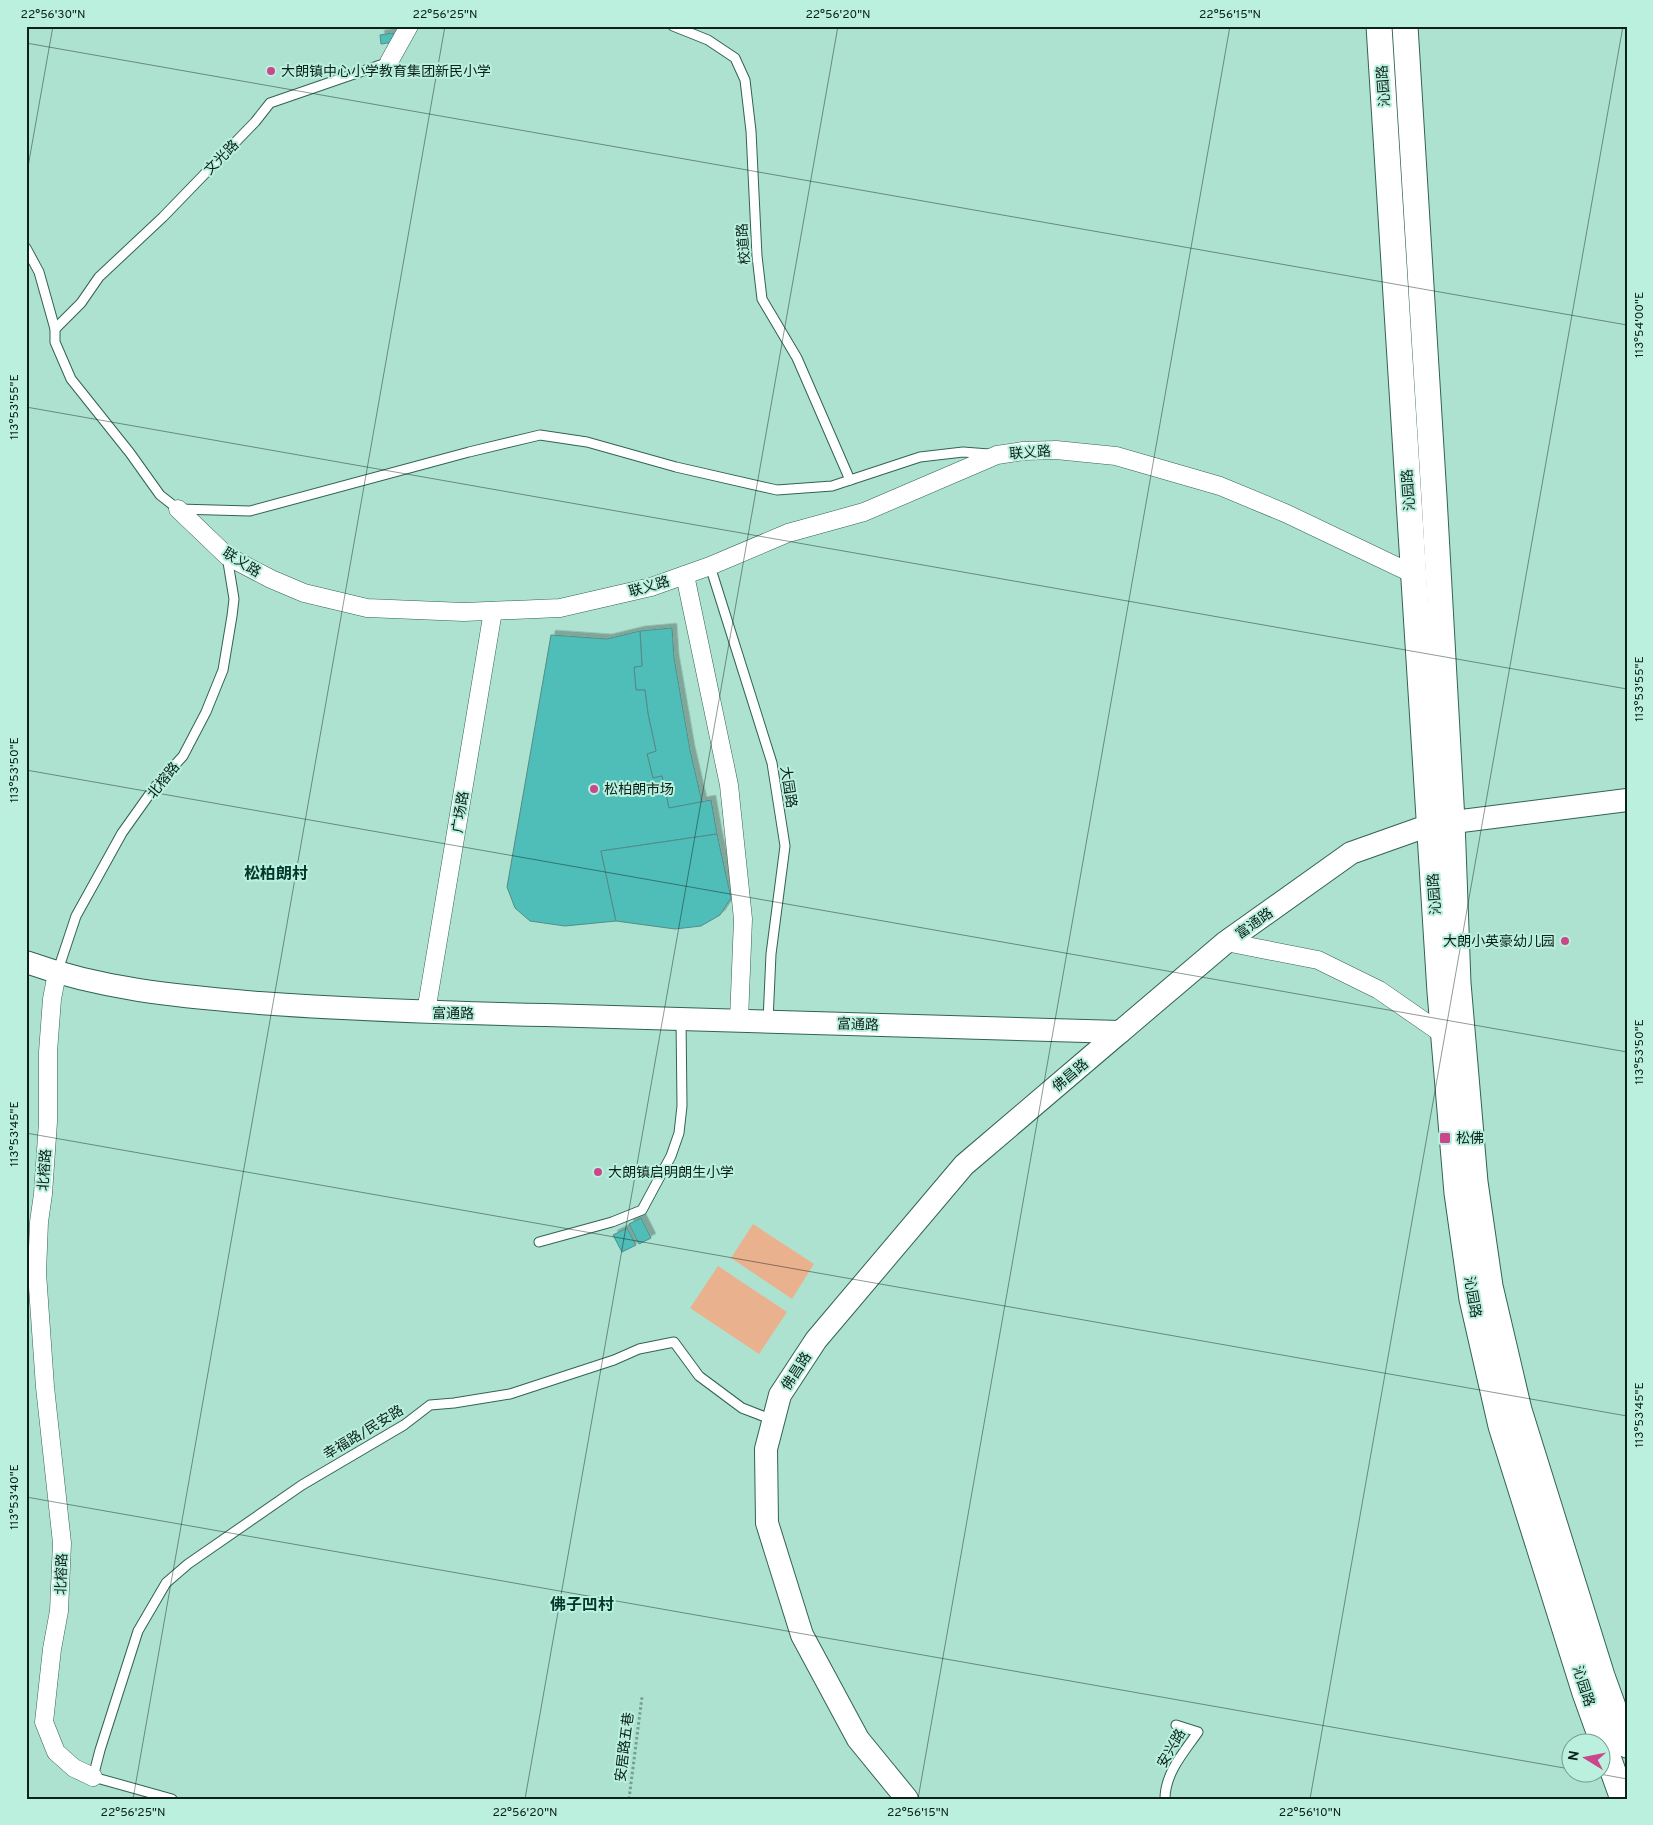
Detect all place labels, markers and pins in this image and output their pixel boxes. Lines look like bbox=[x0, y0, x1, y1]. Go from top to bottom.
place label: 大朗镇中心小学教育集团新民小学 bbox=[281, 64, 491, 81]
marker: 大朗镇中心小学教育集团新民小学 bbox=[265, 65, 277, 77]
place label: 松柏朗市场 bbox=[604, 782, 674, 799]
marker: 松柏朗市场 bbox=[588, 783, 600, 795]
place label: 大朗小英豪幼儿园 bbox=[1443, 934, 1555, 951]
marker: 大朗小英豪幼儿园 bbox=[1559, 935, 1571, 947]
place label: 松佛 bbox=[1456, 1130, 1484, 1148]
marker: 松佛 bbox=[1438, 1131, 1452, 1145]
place label: 大朗镇启明朗生小学 bbox=[608, 1165, 734, 1182]
marker: 大朗镇启明朗生小学 bbox=[592, 1166, 604, 1178]

